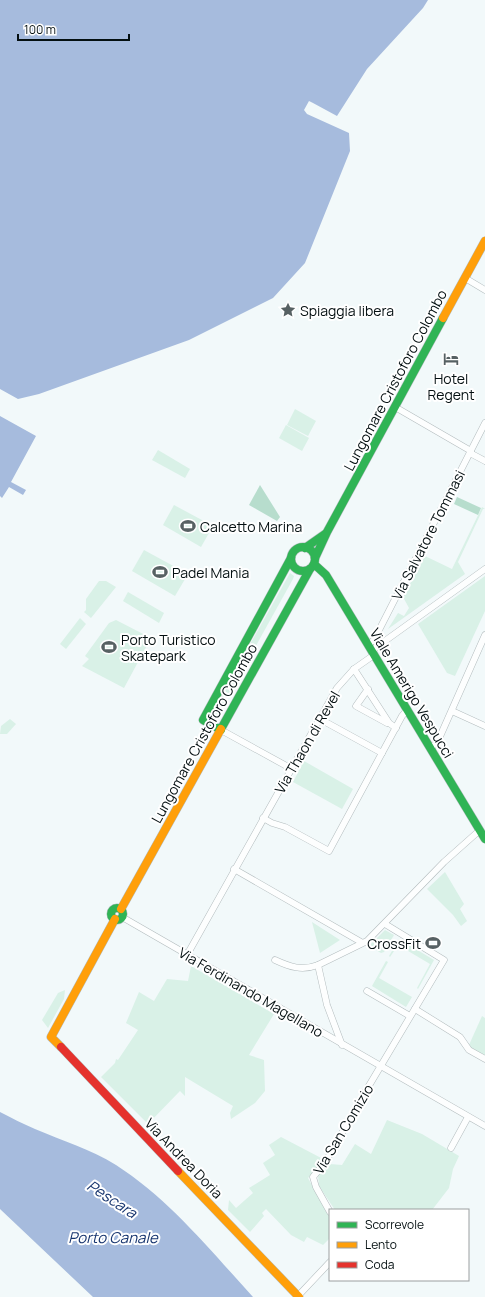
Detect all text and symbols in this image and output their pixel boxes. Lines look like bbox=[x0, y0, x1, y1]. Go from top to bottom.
scale bar bbox=[18, 16, 129, 42]
text: 100 m bbox=[24, 21, 56, 38]
street label: Lungomare Cristoforo Colombo bbox=[339, 286, 451, 474]
place icon: Spiaggia libera bbox=[279, 301, 297, 319]
place label: Spiaggia libera bbox=[300, 301, 394, 320]
hotel icon: Hotel Regent bbox=[442, 350, 460, 368]
place label: Hotel Regent bbox=[427, 369, 475, 404]
street label: Via Salvatore Tommasi bbox=[387, 467, 469, 603]
sports icon: Calcetto Marina bbox=[179, 517, 197, 535]
place label: Calcetto Marina bbox=[200, 517, 302, 536]
sports icon: Padel Mania bbox=[151, 563, 169, 581]
place label: Padel Mania bbox=[172, 563, 249, 582]
street label: Viale Amerigo Vespucci bbox=[366, 625, 458, 761]
place label: Porto Turistico Skatepark bbox=[121, 630, 215, 665]
sports icon: Porto Turistico Skatepark bbox=[100, 638, 118, 656]
street label: Lungomare Cristoforo Colombo bbox=[147, 640, 261, 826]
street label: Via Thaon di Revel bbox=[270, 687, 344, 797]
place label: CrossFit bbox=[367, 934, 421, 953]
sports icon: CrossFit bbox=[424, 934, 442, 952]
street label: Via Ferdinando Magellano bbox=[175, 943, 327, 1041]
street label: Via San Comizio bbox=[309, 1080, 377, 1178]
street label: Via Andrea Doria bbox=[141, 1114, 227, 1202]
water label: Pescara bbox=[83, 1175, 142, 1223]
legend bbox=[329, 1209, 469, 1281]
text: Scorrevole bbox=[365, 1216, 424, 1233]
water label: Porto Canale bbox=[68, 1227, 159, 1248]
text: Lento bbox=[365, 1236, 397, 1253]
text: Coda bbox=[365, 1256, 394, 1273]

